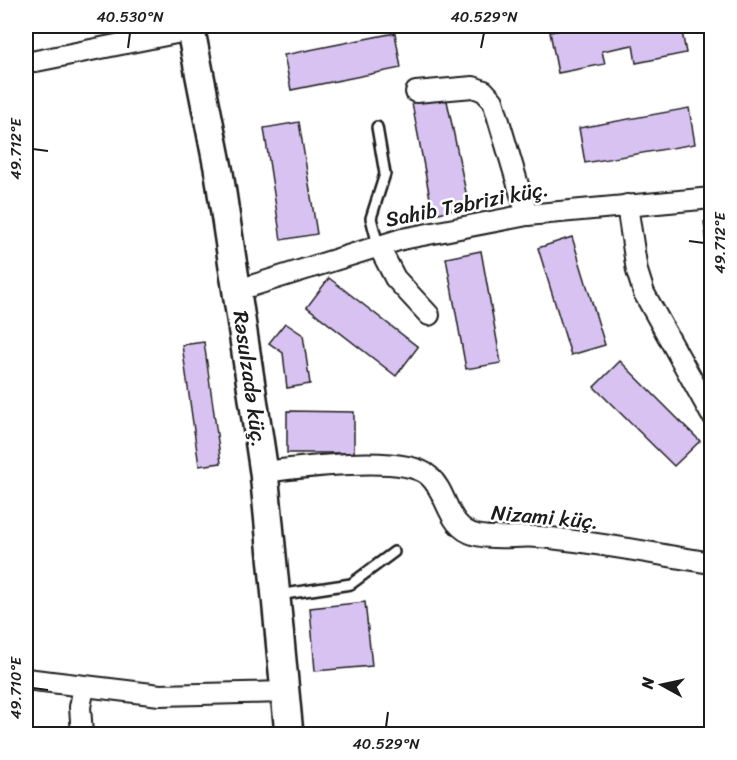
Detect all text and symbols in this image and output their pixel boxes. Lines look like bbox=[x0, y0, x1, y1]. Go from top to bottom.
text: 40.530°N bbox=[96, 4, 164, 30]
text: 40.529°N bbox=[450, 4, 518, 30]
text: 49.712°E bbox=[3, 117, 29, 180]
street label: Sahib Təbrizi küç. bbox=[382, 170, 552, 238]
text: 49.712°E bbox=[707, 211, 733, 274]
street label: Rəsulzadə küç. bbox=[222, 308, 278, 450]
street label: Nizami küç. bbox=[490, 493, 600, 541]
text: 49.710°E bbox=[3, 655, 29, 719]
north arrow bbox=[632, 655, 692, 715]
text: N bbox=[632, 675, 663, 691]
text: 40.529°N bbox=[352, 731, 420, 757]

